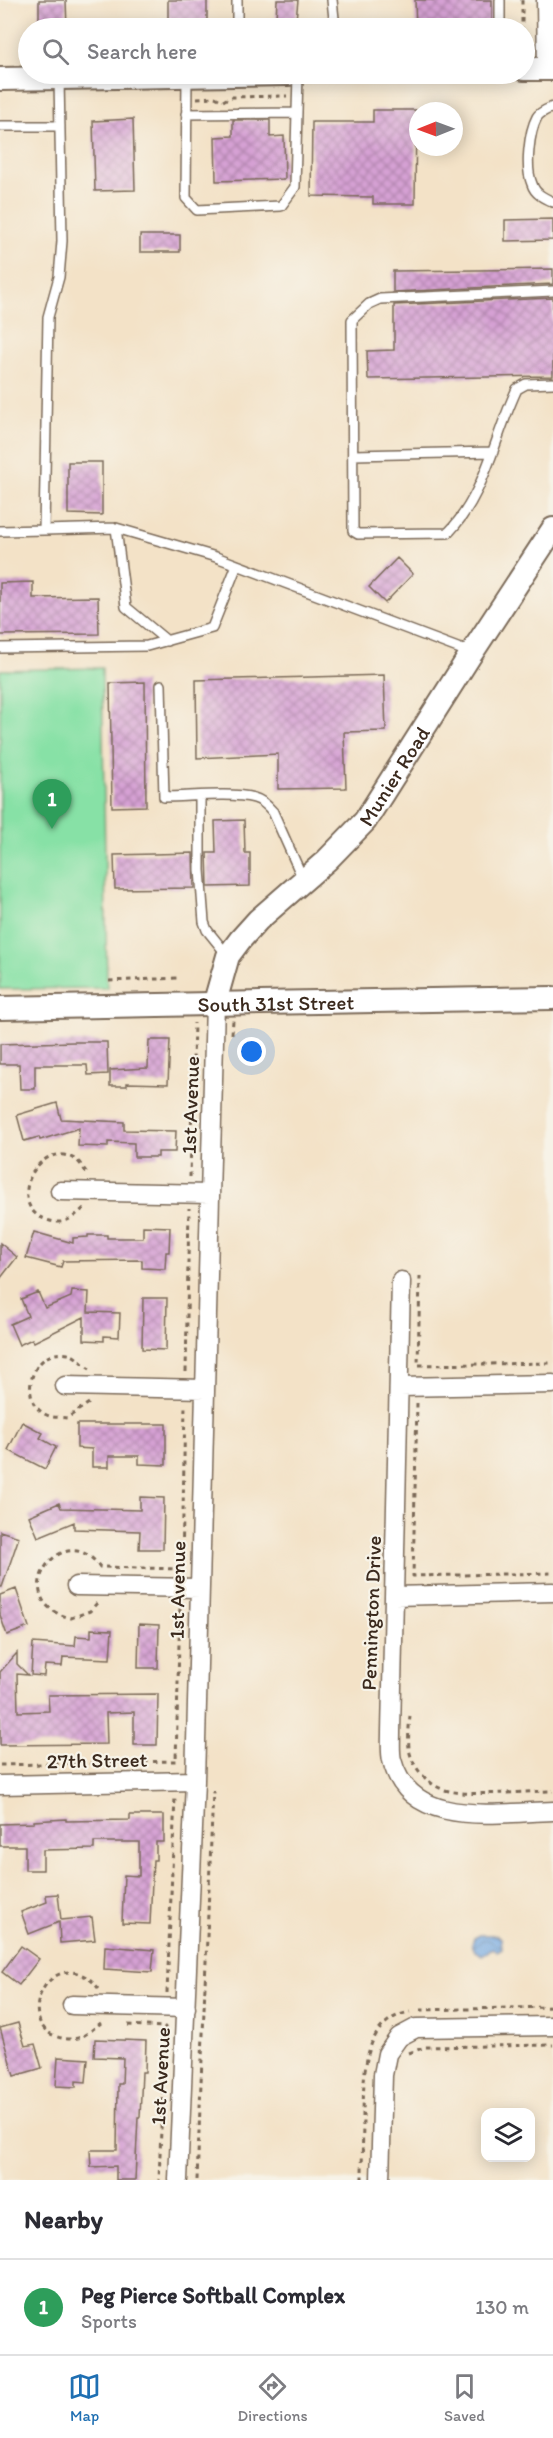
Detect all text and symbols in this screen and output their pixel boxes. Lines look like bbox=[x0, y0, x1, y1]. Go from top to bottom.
search box bbox=[18, 18, 535, 84]
icon: search bbox=[39, 35, 72, 68]
text: Search here bbox=[87, 38, 197, 65]
north arrow bbox=[409, 102, 463, 156]
street label: Munier Road bbox=[353, 721, 435, 830]
pin: 1 bbox=[32, 780, 72, 829]
street label: South 31st Street bbox=[197, 989, 355, 1016]
your location bbox=[237, 1037, 266, 1066]
street label: 1st Avenue bbox=[176, 1055, 204, 1155]
street label: Pennington Drive bbox=[356, 1535, 386, 1691]
street label: 1st Avenue bbox=[164, 1541, 190, 1639]
street label: 27th Street bbox=[46, 1747, 148, 1773]
street label: 1st Avenue bbox=[145, 2026, 175, 2126]
map controls bbox=[481, 2108, 535, 2162]
button: layers bbox=[481, 2108, 535, 2162]
text: Nearby bbox=[24, 2203, 103, 2235]
text: Peg Pierce Softball Complex bbox=[81, 2282, 345, 2309]
text: 1 bbox=[39, 2295, 48, 2319]
text: 130 m bbox=[475, 2295, 529, 2319]
text: Sports bbox=[81, 2309, 137, 2333]
tab: Map bbox=[68, 2370, 101, 2425]
tab: Directions bbox=[237, 2370, 308, 2425]
tab: Saved bbox=[444, 2370, 485, 2425]

